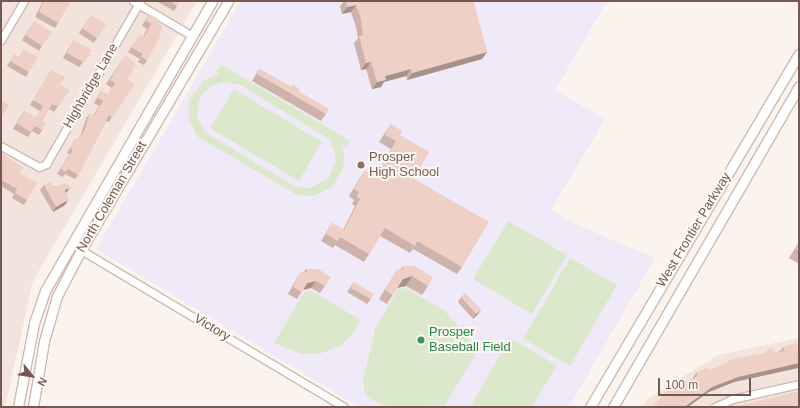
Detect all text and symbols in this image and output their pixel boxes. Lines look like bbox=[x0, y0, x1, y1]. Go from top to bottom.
street label: Highbridge Lane bbox=[60, 41, 122, 131]
street label: North Coleman Street bbox=[74, 139, 150, 255]
place label: Prosper High School bbox=[369, 150, 439, 181]
marker: Prosper High School bbox=[356, 160, 366, 170]
street label: West Frontier Parkway bbox=[654, 170, 734, 290]
street label: Victory bbox=[191, 311, 233, 345]
place label: Prosper Baseball Field bbox=[429, 325, 511, 356]
marker: Prosper Baseball Field bbox=[416, 335, 426, 345]
north arrow bbox=[12, 356, 52, 396]
scale bar bbox=[660, 370, 753, 396]
text: N bbox=[35, 376, 50, 388]
text: 100 m bbox=[665, 378, 698, 392]

